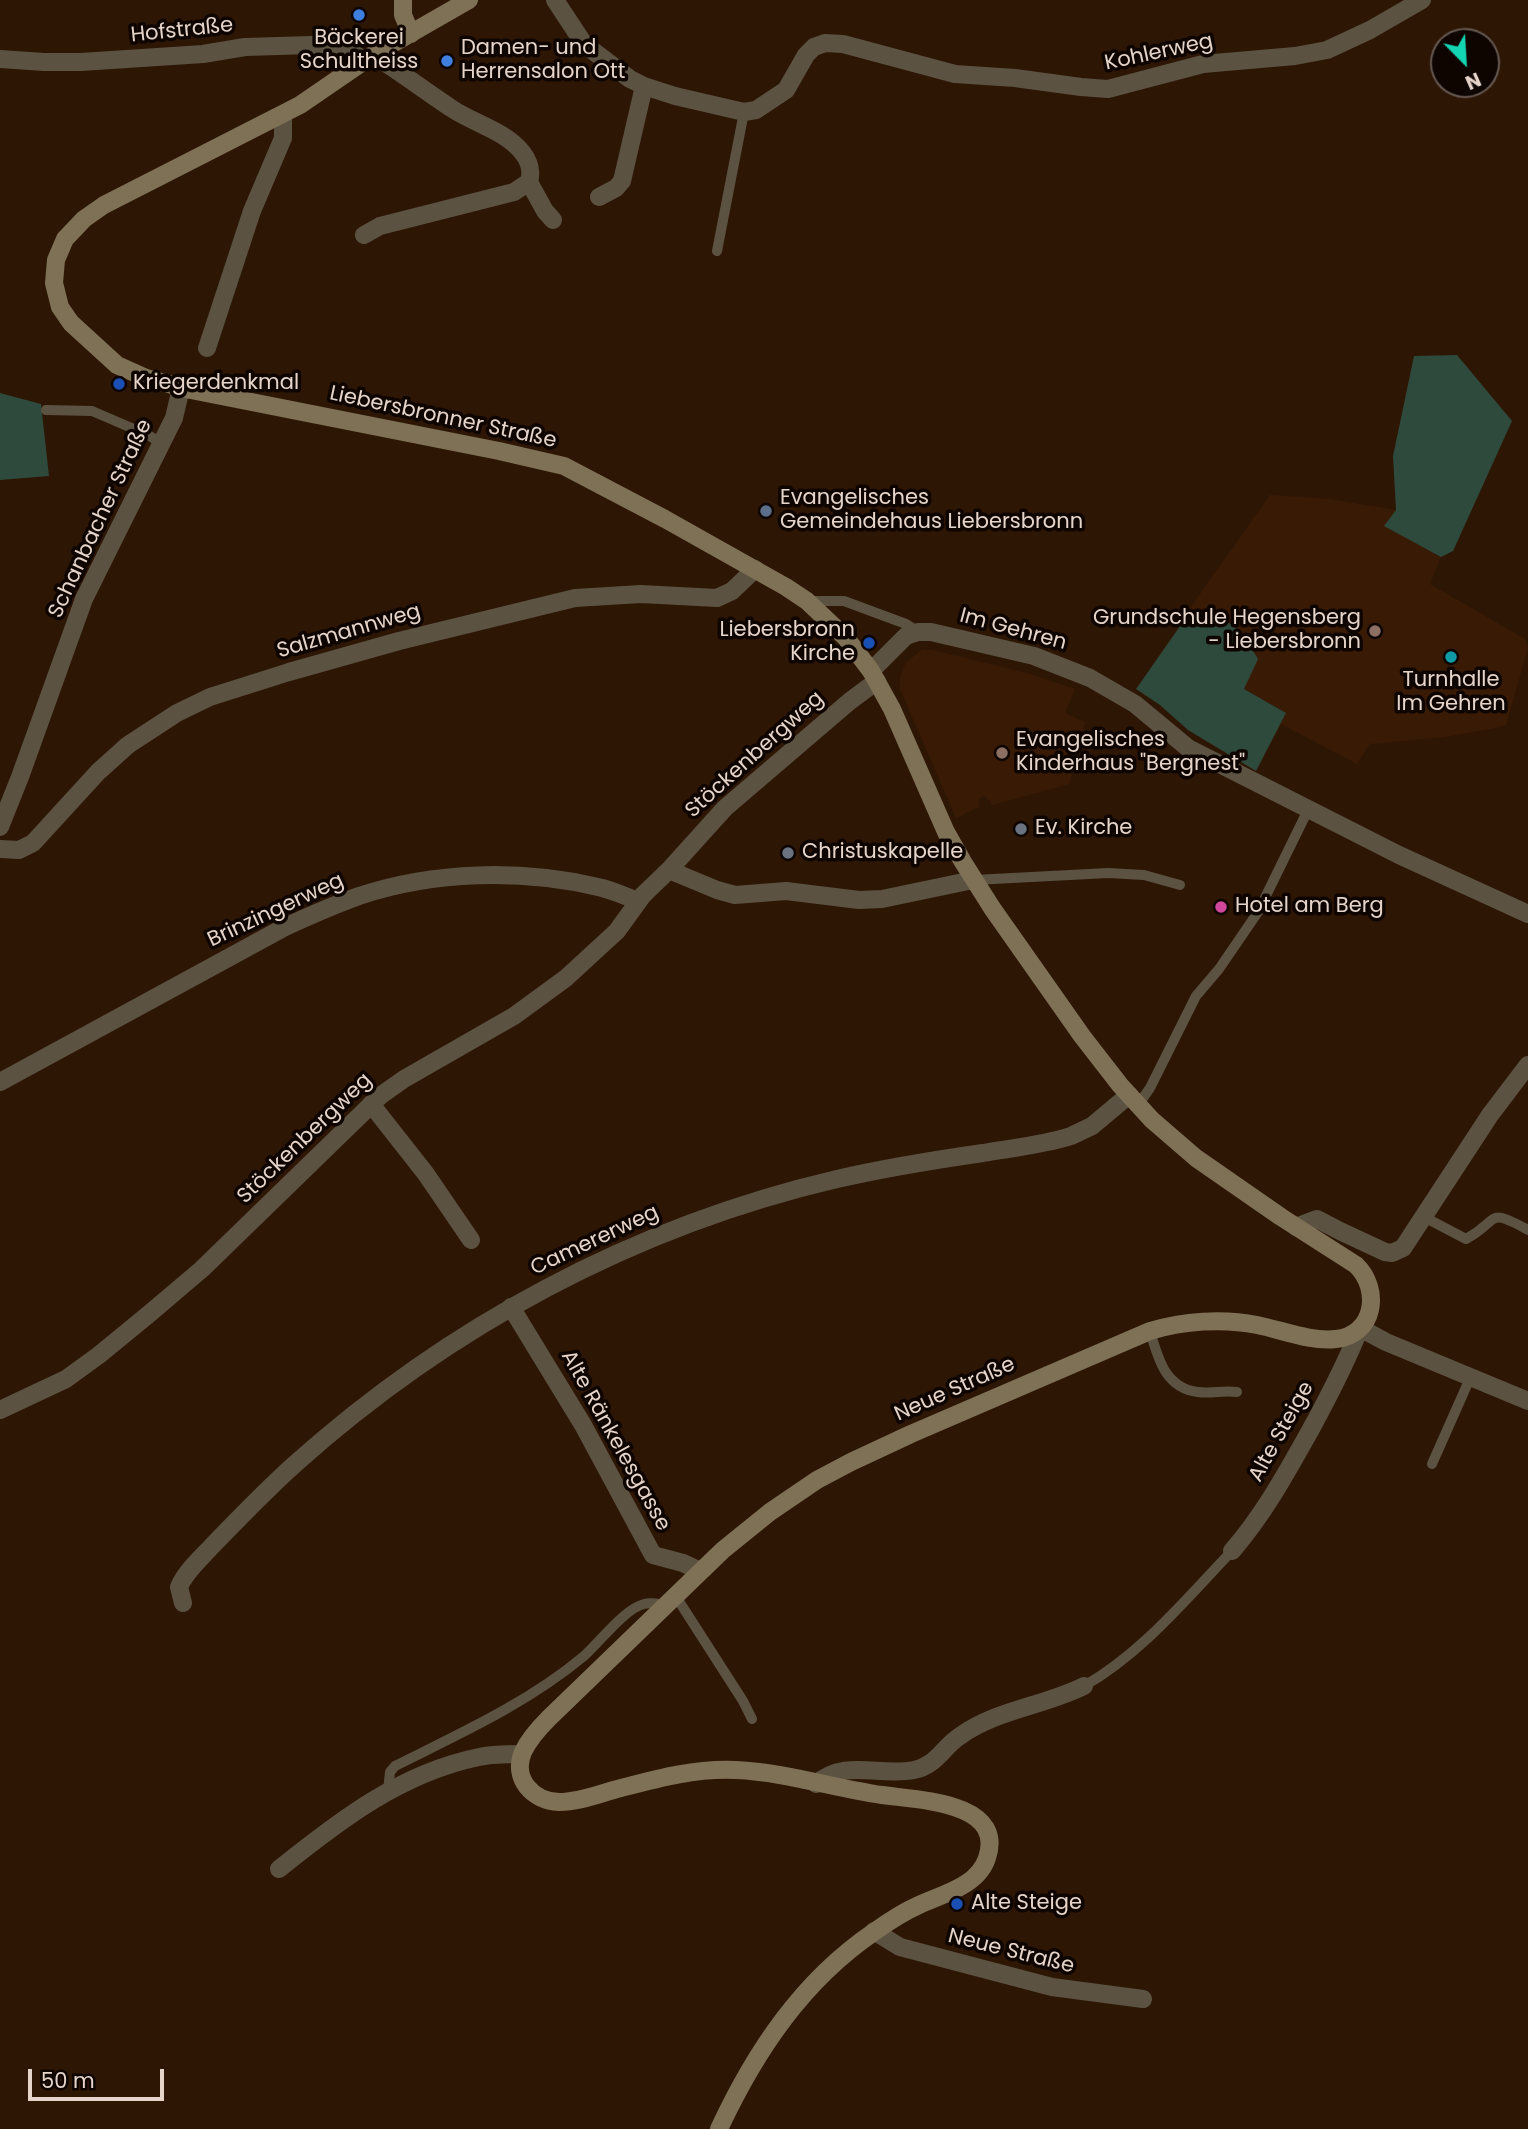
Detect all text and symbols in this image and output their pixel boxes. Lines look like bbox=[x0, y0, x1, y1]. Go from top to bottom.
marker: Bäckerei Schultheiss bbox=[351, 7, 367, 23]
street label: Hofstraße bbox=[130, 13, 234, 49]
place label: Bäckerei Schultheiss bbox=[300, 26, 418, 76]
north arrow bbox=[1430, 28, 1500, 98]
street label: Kohlerweg bbox=[1103, 29, 1215, 77]
place label: Damen- und Herrensalon Ott bbox=[461, 36, 625, 86]
marker: Damen- und Herrensalon Ott bbox=[439, 53, 455, 69]
text: N bbox=[1461, 66, 1485, 96]
place label: Kriegerdenkmal bbox=[133, 371, 299, 397]
marker: Kriegerdenkmal bbox=[111, 376, 127, 392]
street label: Liebersbronner Straße bbox=[327, 382, 559, 454]
street label: Schanbacher Straße bbox=[44, 416, 158, 622]
place label: Evangelisches Gemeindehaus Liebersbronn bbox=[780, 486, 1083, 536]
marker: Evangelisches Gemeindehaus Liebersbronn bbox=[758, 503, 774, 519]
street label: Salzmannweg bbox=[274, 599, 424, 665]
street label: Im Gehren bbox=[957, 604, 1069, 656]
place label: Grundschule Hegensberg - Liebersbronn bbox=[1093, 606, 1361, 656]
place label: Liebersbronn Kirche bbox=[719, 618, 855, 668]
marker: Grundschule Hegensberg - Liebersbronn bbox=[1367, 623, 1383, 639]
marker: Liebersbronn Kirche bbox=[861, 635, 877, 651]
marker: Turnhalle Im Gehren bbox=[1443, 649, 1459, 665]
place label: Turnhalle Im Gehren bbox=[1396, 668, 1506, 718]
street label: Stöckenbergweg bbox=[681, 686, 829, 824]
place label: Evangelisches Kinderhaus "Bergnest" bbox=[1016, 728, 1245, 778]
marker: Evangelisches Kinderhaus "Bergnest" bbox=[994, 745, 1010, 761]
place label: Ev. Kirche bbox=[1035, 816, 1132, 842]
marker: Ev. Kirche bbox=[1013, 821, 1029, 837]
place label: Christuskapelle bbox=[802, 840, 963, 866]
marker: Christuskapelle bbox=[780, 845, 796, 861]
street label: Brinzingerweg bbox=[204, 869, 348, 953]
place label: Hotel am Berg bbox=[1235, 894, 1384, 920]
marker: Hotel am Berg bbox=[1213, 899, 1229, 915]
street label: Stöckenbergweg bbox=[233, 1068, 377, 1210]
street label: Camererweg bbox=[527, 1200, 663, 1282]
street label: Alte Ränkelesgasse bbox=[555, 1346, 675, 1536]
street label: Neue Straße bbox=[891, 1352, 1019, 1428]
street label: Alte Steige bbox=[1244, 1377, 1320, 1487]
place label: Alte Steige bbox=[971, 1891, 1082, 1917]
marker: Alte Steige bbox=[949, 1896, 965, 1912]
street label: Neue Straße bbox=[945, 1924, 1077, 1980]
scale bar bbox=[32, 2056, 168, 2100]
text: 50 m bbox=[41, 2066, 95, 2095]

